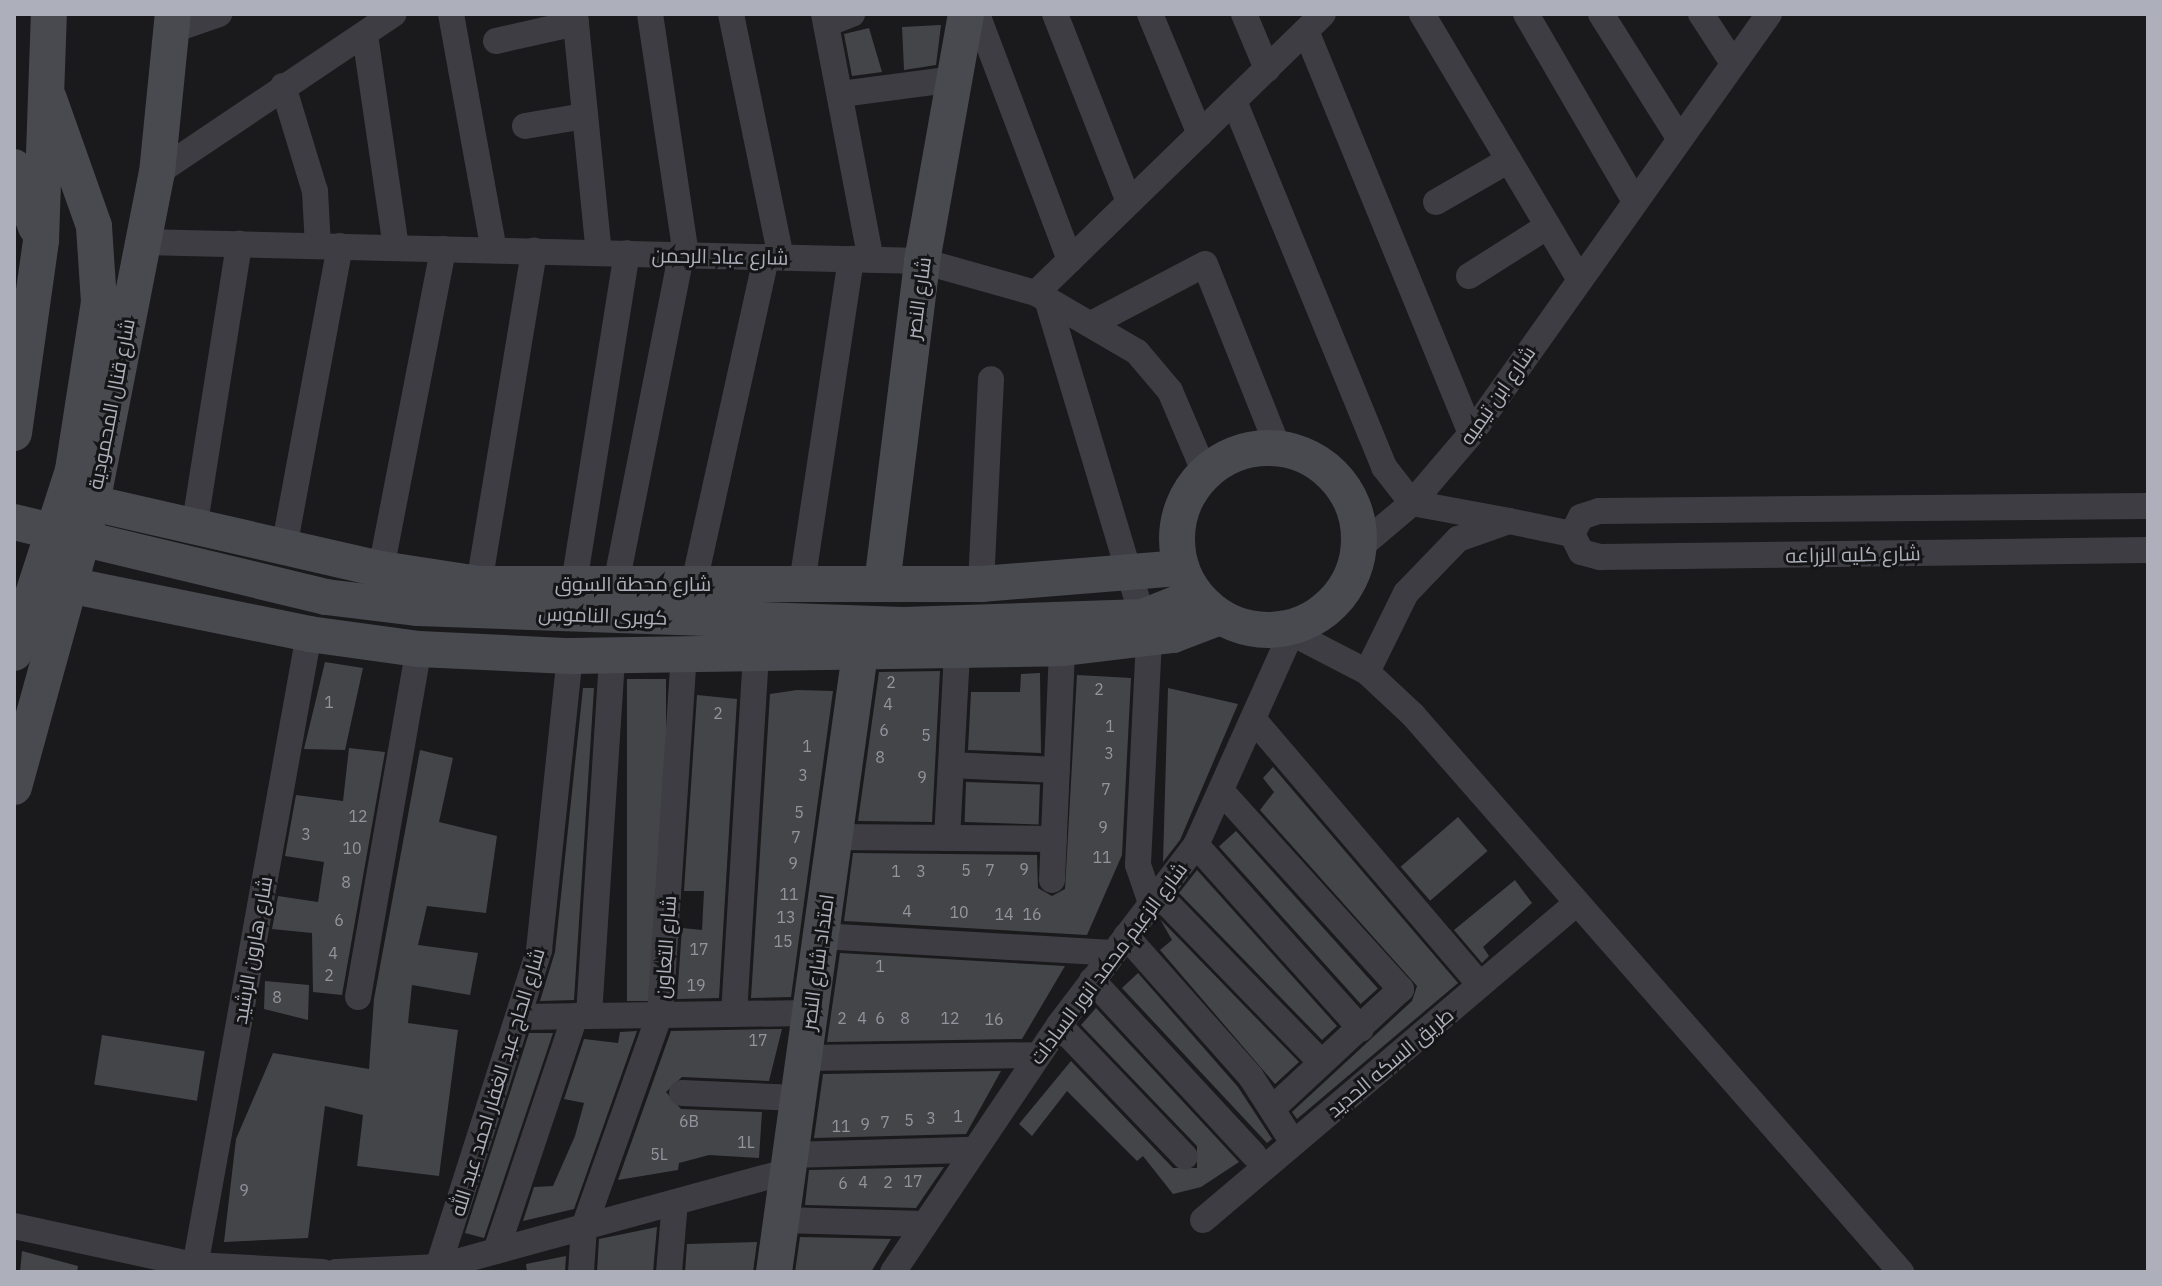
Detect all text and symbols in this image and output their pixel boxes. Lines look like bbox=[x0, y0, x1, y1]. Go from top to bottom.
street label: شارع عباد الرحمن bbox=[651, 243, 789, 269]
street label: شارع النصر bbox=[900, 255, 936, 341]
street label: شارع قنال المحمودية bbox=[83, 317, 139, 491]
street label: شارع ابن تيميه bbox=[1454, 341, 1540, 449]
street label: شارع كليه الزراعه bbox=[1785, 541, 1921, 567]
street label: شارع محطة السوق bbox=[555, 571, 711, 595]
street label: كوبرى الناموس bbox=[538, 601, 668, 629]
house number: 2 bbox=[886, 672, 896, 692]
house number: 2 bbox=[1094, 679, 1104, 699]
house number: 1 bbox=[324, 692, 334, 712]
house number: 4 bbox=[883, 694, 893, 714]
house number: 2 bbox=[713, 703, 723, 723]
house number: 1 bbox=[1105, 716, 1115, 736]
house number: 6 bbox=[879, 720, 889, 740]
house number: 5 bbox=[921, 725, 931, 745]
house number: 1 bbox=[802, 736, 812, 756]
house number: 3 bbox=[1104, 743, 1114, 763]
house number: 8 bbox=[875, 747, 885, 767]
house number: 3 bbox=[798, 765, 808, 785]
house number: 9 bbox=[917, 767, 927, 787]
house number: 7 bbox=[1101, 779, 1111, 799]
house number: 5 bbox=[794, 802, 804, 822]
house number: 12 bbox=[348, 806, 368, 826]
house number: 9 bbox=[1098, 817, 1108, 837]
house number: 3 bbox=[301, 824, 311, 844]
house number: 7 bbox=[791, 827, 801, 847]
house number: 10 bbox=[342, 838, 362, 858]
house number: 11 bbox=[1092, 847, 1112, 867]
house number: 9 bbox=[788, 853, 798, 873]
street label: شارع الزعيم محمد انور السادات bbox=[1024, 857, 1192, 1069]
house number: 9 bbox=[1019, 859, 1029, 879]
house number: 5 bbox=[961, 860, 971, 880]
house number: 7 bbox=[985, 860, 995, 880]
house number: 1 bbox=[891, 861, 901, 881]
house number: 3 bbox=[916, 861, 926, 881]
house number: 8 bbox=[341, 872, 351, 892]
street label: شارع هارون الرشيد bbox=[227, 874, 277, 1026]
house number: 11 bbox=[779, 884, 799, 904]
street label: امتداد شارع النصر bbox=[796, 892, 838, 1032]
street label: شارع التعاون bbox=[649, 895, 681, 999]
house number: 4 bbox=[902, 901, 912, 921]
house number: 10 bbox=[949, 902, 969, 922]
house number: 14 bbox=[994, 904, 1014, 924]
house number: 16 bbox=[1022, 904, 1042, 924]
house number: 13 bbox=[776, 907, 796, 927]
house number: 6 bbox=[334, 910, 344, 930]
house number: 15 bbox=[773, 931, 793, 951]
house number: 17 bbox=[689, 939, 709, 959]
house number: 4 bbox=[328, 943, 338, 963]
street label: شارع الحاج عبد الغفار احمد عبد الله bbox=[445, 945, 549, 1219]
house number: 1 bbox=[875, 956, 885, 976]
house number: 2 bbox=[324, 965, 334, 985]
house number: 19 bbox=[686, 975, 706, 995]
house number: 8 bbox=[272, 987, 282, 1007]
street label: طريق السكه الحديد bbox=[1322, 1002, 1458, 1122]
house number: 2 bbox=[837, 1008, 847, 1028]
house number: 4 bbox=[857, 1008, 867, 1028]
house number: 6 bbox=[875, 1008, 885, 1028]
house number: 8 bbox=[900, 1008, 910, 1028]
house number: 12 bbox=[940, 1008, 960, 1028]
house number: 16 bbox=[984, 1009, 1004, 1029]
house number: 17 bbox=[748, 1030, 768, 1050]
house number: 1 bbox=[953, 1106, 963, 1126]
house number: 3 bbox=[926, 1108, 936, 1128]
house number: 5 bbox=[904, 1110, 914, 1130]
house number: 6B bbox=[679, 1111, 699, 1131]
house number: 7 bbox=[880, 1112, 890, 1132]
house number: 9 bbox=[860, 1114, 870, 1134]
house number: 11 bbox=[831, 1116, 851, 1136]
house number: 1L bbox=[737, 1132, 755, 1152]
house number: 5L bbox=[650, 1144, 668, 1164]
house number: 17 bbox=[903, 1171, 923, 1191]
house number: 4 bbox=[858, 1172, 868, 1192]
house number: 2 bbox=[883, 1172, 893, 1192]
house number: 6 bbox=[838, 1173, 848, 1193]
house number: 9 bbox=[239, 1180, 249, 1200]

